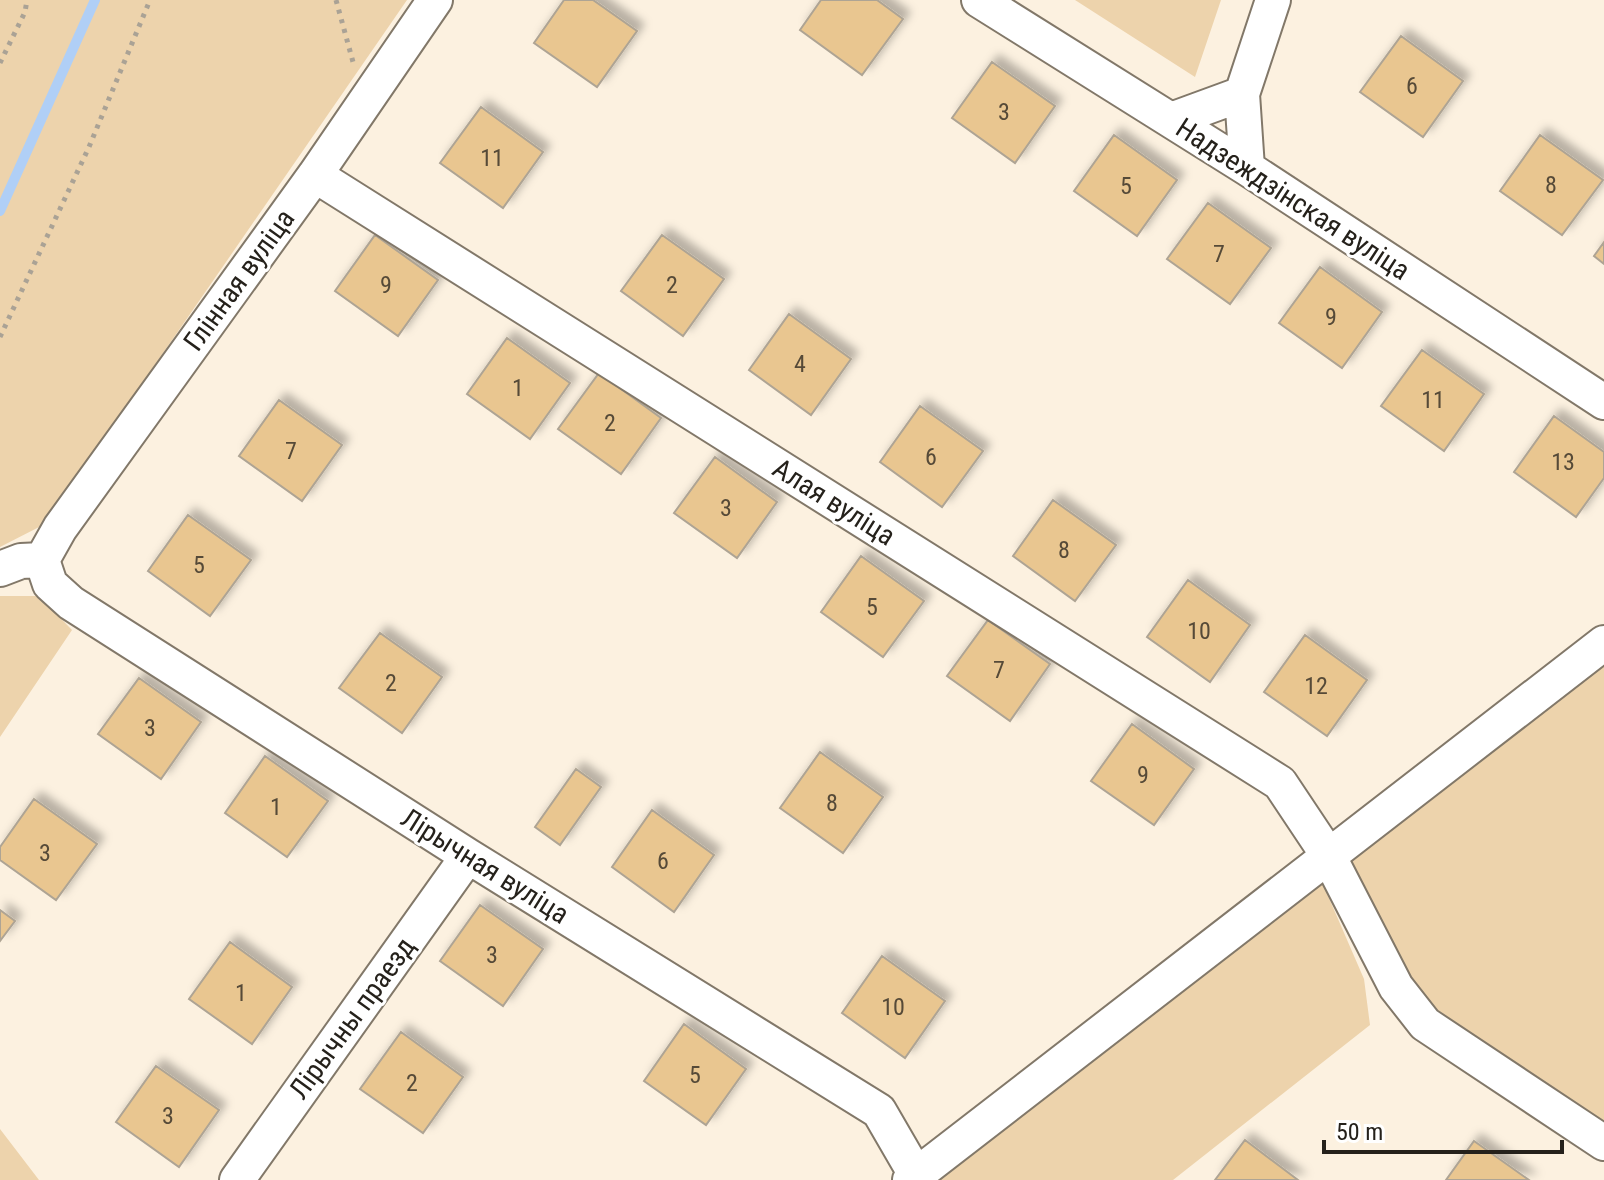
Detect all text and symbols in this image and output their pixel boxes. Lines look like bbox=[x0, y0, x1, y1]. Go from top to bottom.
house number: 6 bbox=[1406, 72, 1418, 100]
house number: 3 bbox=[998, 98, 1010, 126]
street label: Надзеждзінская вуліца bbox=[1170, 111, 1416, 287]
house number: 11 bbox=[480, 144, 504, 172]
house number: 8 bbox=[1545, 171, 1557, 199]
house number: 5 bbox=[1120, 172, 1132, 200]
street label: Глінная вуліца bbox=[177, 203, 301, 357]
house number: 7 bbox=[1213, 240, 1225, 268]
house number: 9 bbox=[380, 271, 392, 299]
house number: 2 bbox=[666, 271, 678, 299]
house number: 9 bbox=[1325, 303, 1337, 331]
house number: 4 bbox=[794, 350, 806, 378]
house number: 1 bbox=[512, 374, 524, 402]
house number: 11 bbox=[1421, 386, 1445, 414]
house number: 2 bbox=[604, 409, 616, 437]
house number: 7 bbox=[285, 437, 297, 465]
house number: 6 bbox=[925, 443, 937, 471]
house number: 13 bbox=[1551, 448, 1575, 476]
street label: Алая вуліца bbox=[767, 451, 901, 553]
house number: 3 bbox=[720, 494, 732, 522]
house number: 8 bbox=[1058, 536, 1070, 564]
house number: 5 bbox=[193, 551, 205, 579]
house number: 5 bbox=[866, 593, 878, 621]
house number: 10 bbox=[1187, 617, 1211, 645]
house number: 7 bbox=[993, 656, 1005, 684]
house number: 2 bbox=[385, 669, 397, 697]
house number: 12 bbox=[1304, 672, 1328, 700]
house number: 3 bbox=[144, 714, 156, 742]
house number: 9 bbox=[1137, 761, 1149, 789]
house number: 8 bbox=[826, 789, 838, 817]
house number: 1 bbox=[270, 793, 282, 821]
street label: Лірычная вуліца bbox=[395, 801, 575, 931]
house number: 3 bbox=[39, 839, 51, 867]
house number: 6 bbox=[657, 847, 669, 875]
street label: Лірычны праезд bbox=[282, 931, 422, 1105]
house number: 3 bbox=[486, 941, 498, 969]
house number: 1 bbox=[235, 979, 247, 1007]
house number: 10 bbox=[881, 993, 905, 1021]
house number: 5 bbox=[689, 1061, 701, 1089]
house number: 2 bbox=[406, 1069, 418, 1097]
house number: 3 bbox=[162, 1102, 174, 1130]
scale bar bbox=[1324, 1104, 1562, 1154]
text: 50 m bbox=[1336, 1118, 1383, 1146]

